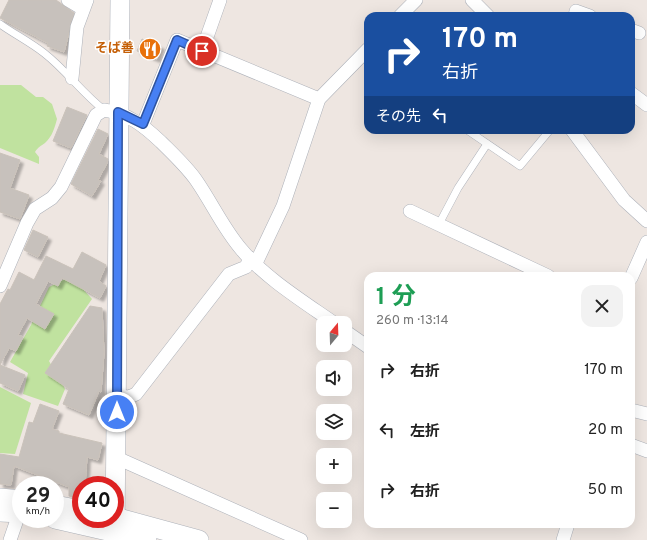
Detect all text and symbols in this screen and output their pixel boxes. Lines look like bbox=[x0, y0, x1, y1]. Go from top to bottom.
text: 170 m bbox=[442, 22, 518, 58]
icon: right bbox=[376, 28, 428, 80]
pin bbox=[185, 34, 219, 68]
restaurant icon: そば善 bbox=[137, 36, 163, 62]
place label: そば善 bbox=[95, 40, 134, 57]
icon: arrive bbox=[191, 40, 213, 62]
text: 右折 bbox=[442, 62, 478, 85]
icon: left bbox=[429, 104, 451, 126]
text: その先 bbox=[376, 108, 421, 127]
text: 1 分 bbox=[376, 283, 416, 313]
button: close bbox=[581, 285, 623, 327]
text: 260 m · 13:14 bbox=[376, 313, 449, 329]
north arrow bbox=[316, 316, 352, 352]
map controls bbox=[316, 316, 352, 528]
icon: right bbox=[376, 359, 398, 381]
button: sound bbox=[316, 360, 352, 396]
text: 170 m bbox=[584, 361, 623, 380]
text: 右折 bbox=[410, 363, 440, 382]
position arrow bbox=[96, 391, 138, 433]
button: layers bbox=[316, 404, 352, 440]
icon: left bbox=[376, 419, 398, 441]
text: 20 m bbox=[588, 421, 623, 440]
text: 左折 bbox=[410, 423, 440, 442]
button: + bbox=[316, 448, 352, 484]
speed limit sign: 40 bbox=[72, 476, 124, 528]
icon: right bbox=[376, 479, 398, 501]
text: 50 m bbox=[588, 481, 623, 500]
text: 右折 bbox=[410, 483, 440, 502]
text: 29 bbox=[26, 484, 50, 510]
button: − bbox=[316, 492, 352, 528]
text: km/h bbox=[26, 505, 50, 518]

